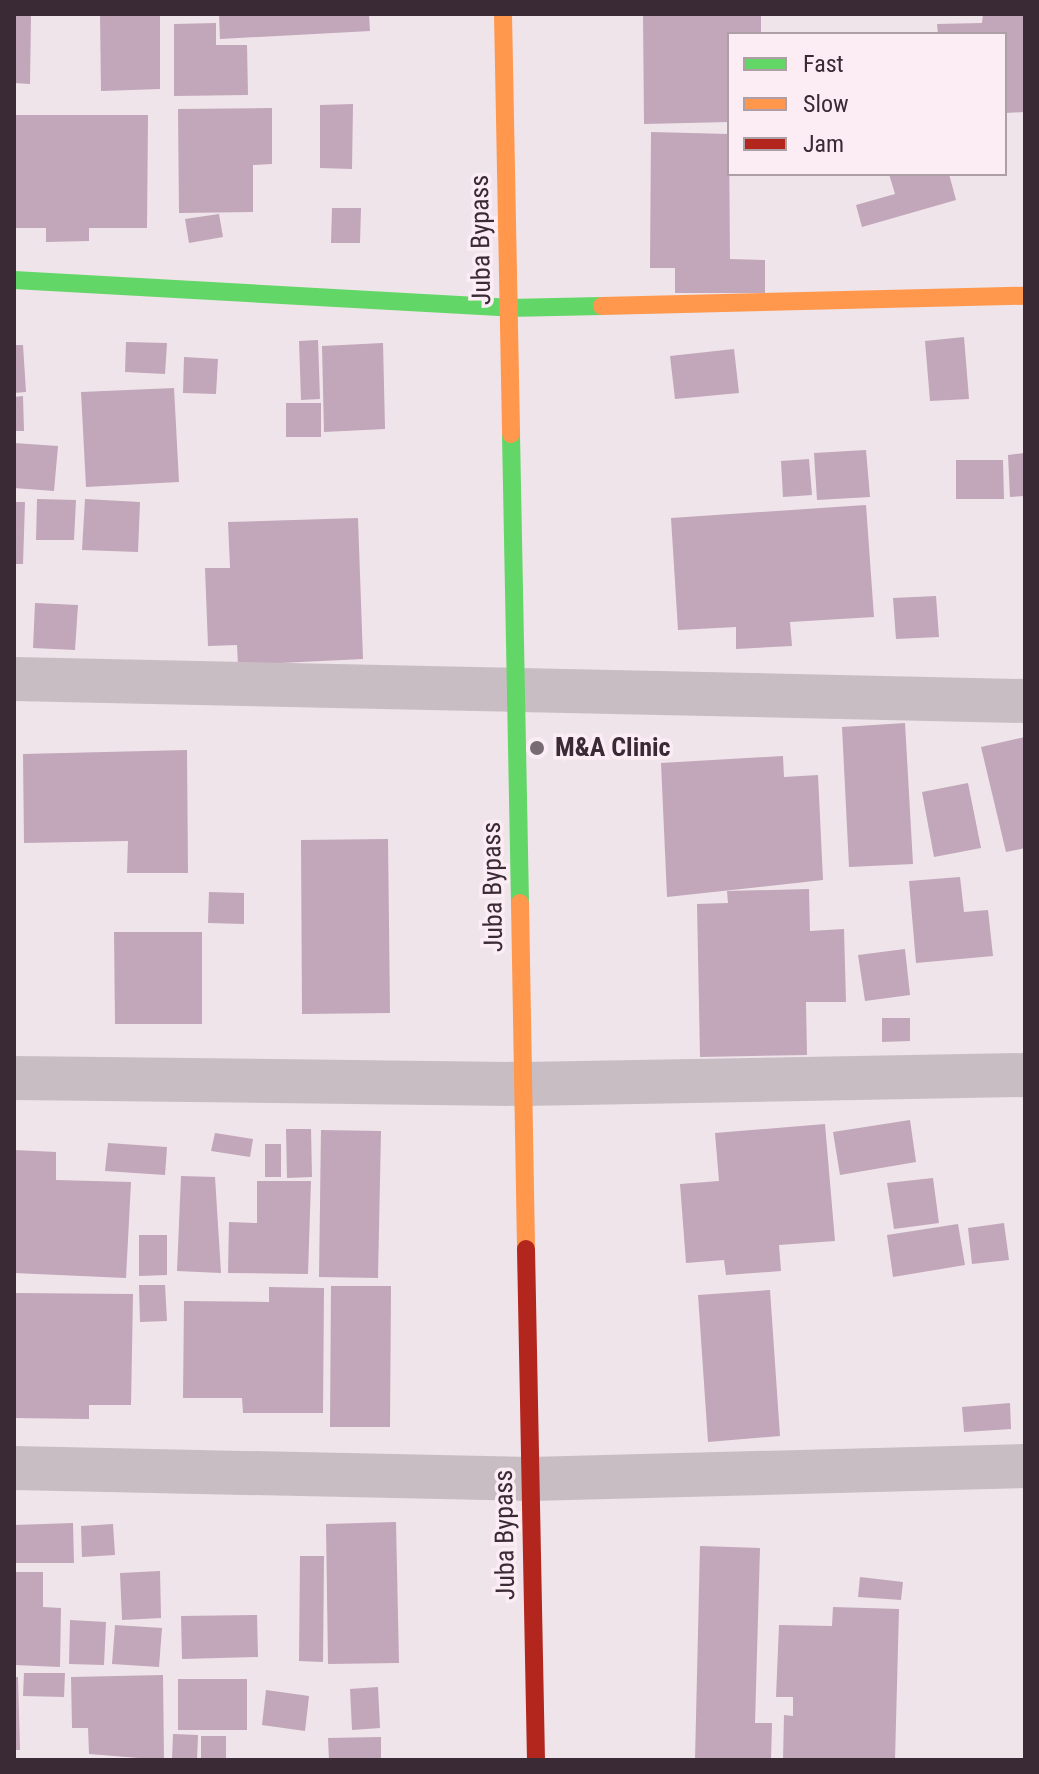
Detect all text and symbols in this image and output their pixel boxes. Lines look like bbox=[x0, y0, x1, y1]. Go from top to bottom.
legend bbox=[727, 32, 1007, 176]
text: Fast bbox=[803, 50, 844, 78]
text: Slow bbox=[803, 90, 849, 118]
text: Jam bbox=[803, 130, 844, 158]
street label: Juba Bypass bbox=[464, 175, 498, 305]
place label: M&A Clinic bbox=[555, 732, 671, 764]
marker: M&A Clinic bbox=[526, 737, 548, 759]
street label: Juba Bypass bbox=[476, 822, 510, 952]
street label: Juba Bypass bbox=[488, 1470, 522, 1600]

